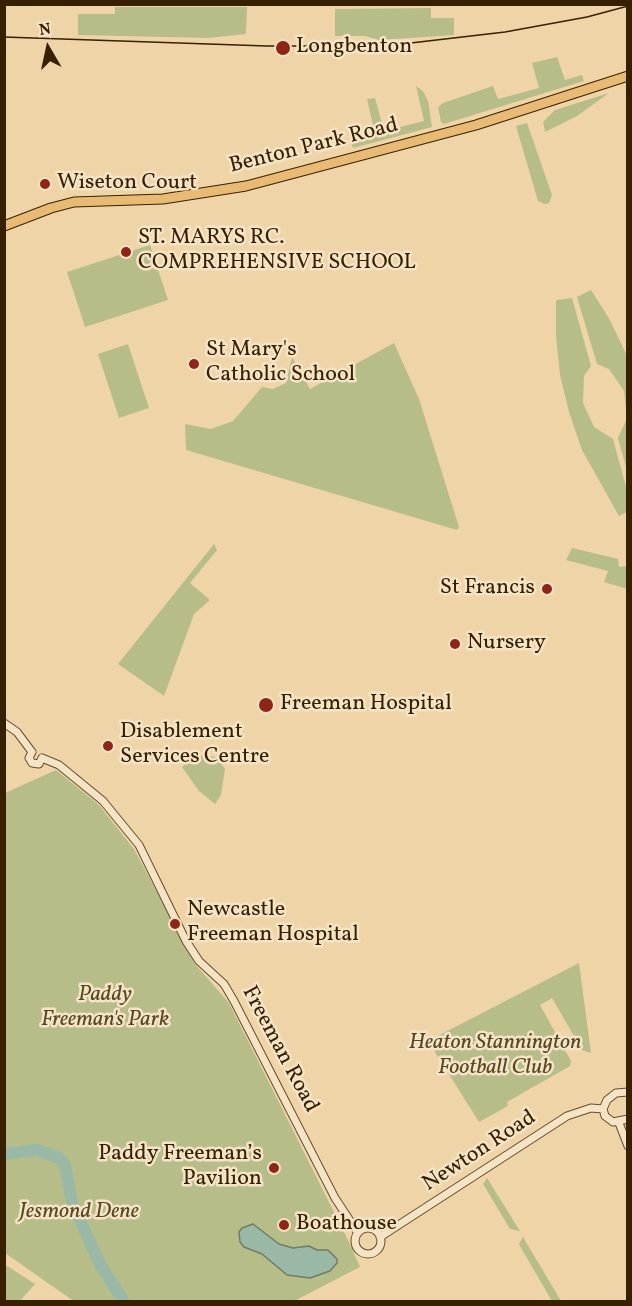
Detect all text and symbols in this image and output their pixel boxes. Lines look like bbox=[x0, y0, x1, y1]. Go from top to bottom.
north arrow bbox=[18, 18, 78, 78]
text: N bbox=[38, 18, 53, 42]
place label: Longbenton bbox=[296, 35, 412, 61]
marker: Longbenton bbox=[274, 39, 292, 57]
street label: Benton Park Road bbox=[227, 113, 401, 181]
place label: Wiseton Court bbox=[57, 171, 197, 197]
marker: Wiseton Court bbox=[38, 177, 52, 191]
place label: ST. MARYS RC. COMPREHENSIVE SCHOOL bbox=[138, 226, 416, 278]
marker: ST. MARYS RC. COMPREHENSIVE SCHOOL bbox=[119, 245, 133, 259]
place label: St Mary's Catholic School bbox=[206, 338, 355, 390]
marker: St Mary's Catholic School bbox=[187, 357, 201, 371]
place label: St Francis bbox=[440, 576, 535, 602]
marker: St Francis bbox=[540, 582, 554, 596]
place label: Nursery bbox=[467, 631, 546, 657]
marker: Nursery bbox=[448, 637, 462, 651]
place label: Freeman Hospital bbox=[280, 692, 452, 718]
marker: Freeman Hospital bbox=[257, 696, 275, 714]
place label: Disablement Services Centre bbox=[120, 720, 269, 772]
marker: Disablement Services Centre bbox=[101, 739, 115, 753]
place label: Newcastle Freeman Hospital bbox=[187, 898, 359, 950]
marker: Newcastle Freeman Hospital bbox=[168, 917, 182, 931]
street label: Freeman Road bbox=[235, 982, 323, 1118]
park label: Paddy Freeman's Park bbox=[41, 983, 169, 1034]
park label: Heaton Stannington Football Club bbox=[409, 1031, 581, 1082]
street label: Newton Road bbox=[418, 1106, 542, 1198]
place label: Paddy Freeman’s Pavilion bbox=[98, 1142, 262, 1194]
marker: Paddy Freeman’s Pavilion bbox=[267, 1161, 281, 1175]
park label: Jesmond Dene bbox=[19, 1200, 139, 1226]
place label: Boathouse bbox=[296, 1212, 397, 1238]
marker: Boathouse bbox=[277, 1218, 291, 1232]

